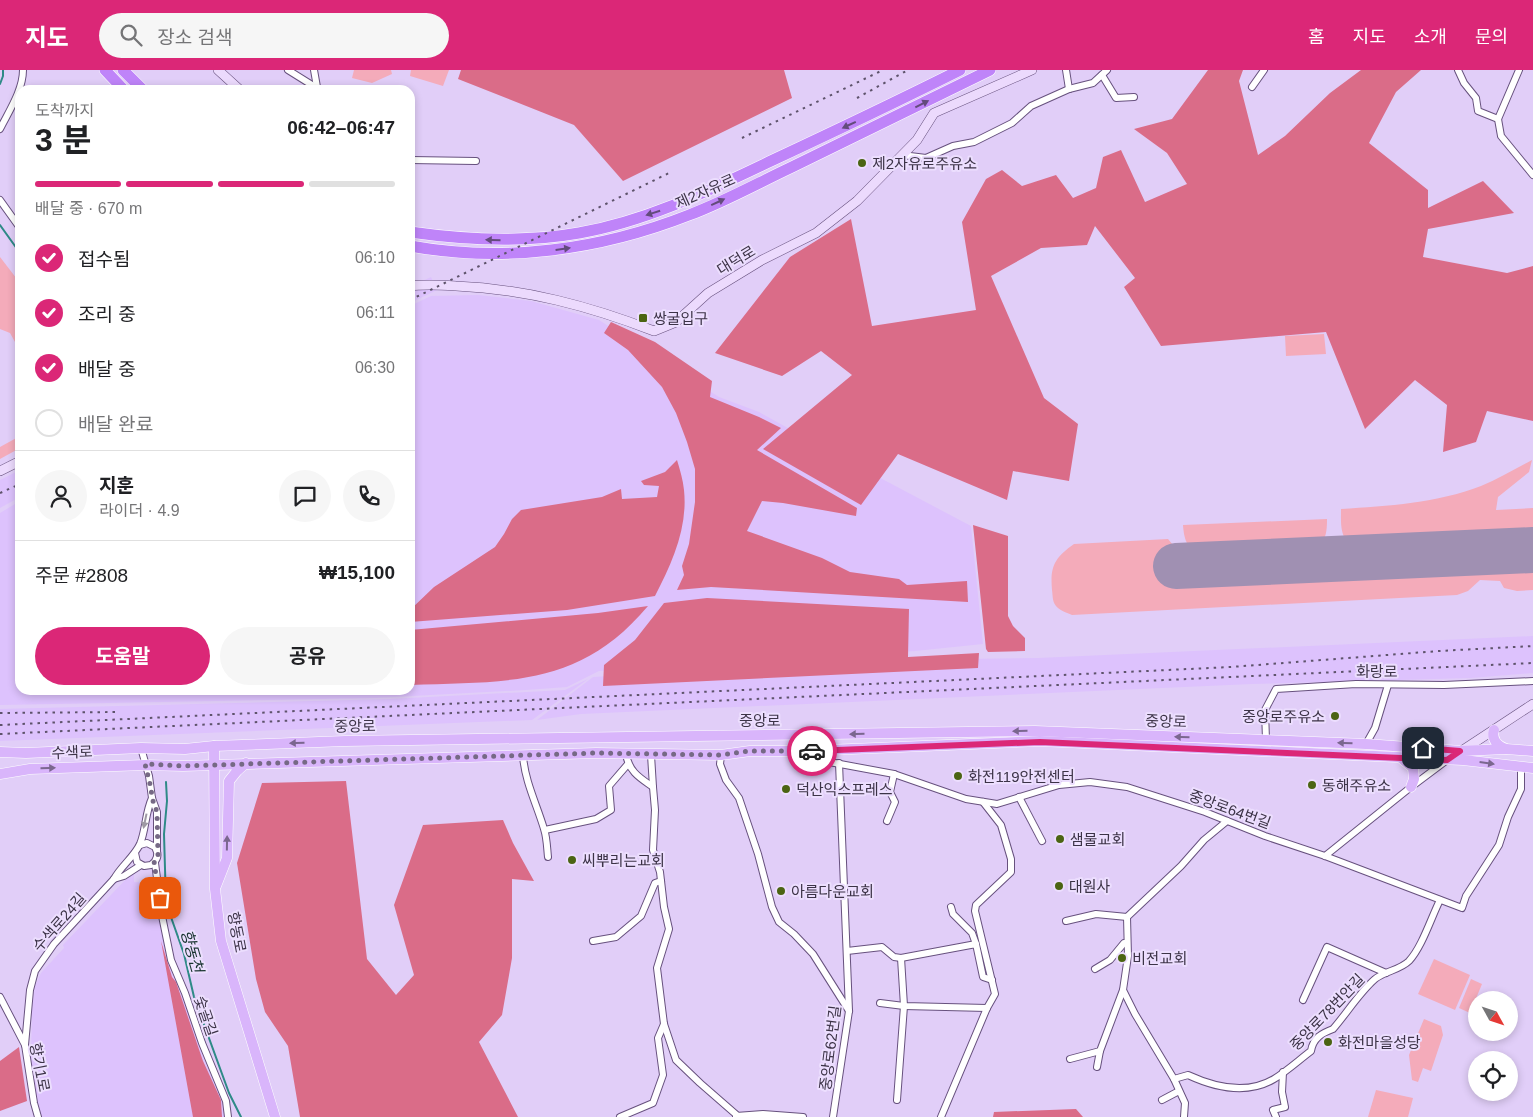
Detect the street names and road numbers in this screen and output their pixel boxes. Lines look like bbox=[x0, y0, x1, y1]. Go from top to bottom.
street label: 제2자유로 bbox=[673, 170, 737, 212]
street label: 대덕로 bbox=[714, 242, 758, 278]
street label: 화랑로 bbox=[1356, 663, 1398, 680]
street label: 중앙로 bbox=[739, 712, 781, 729]
street label: 중앙로 bbox=[1145, 712, 1187, 730]
street label: 중앙로 bbox=[334, 717, 376, 735]
street label: 수색로 bbox=[51, 743, 93, 761]
street label: 중앙로64번길 bbox=[1187, 786, 1273, 832]
street label: 수색로24길 bbox=[29, 889, 89, 955]
street label: 향동로 bbox=[225, 910, 249, 954]
street label: 중앙로78번안길 bbox=[1286, 970, 1368, 1054]
street label: 숯골길 bbox=[191, 994, 221, 1038]
street label: 중앙로62번길 bbox=[816, 1004, 844, 1092]
street label: 향기1로 bbox=[27, 1041, 53, 1093]

